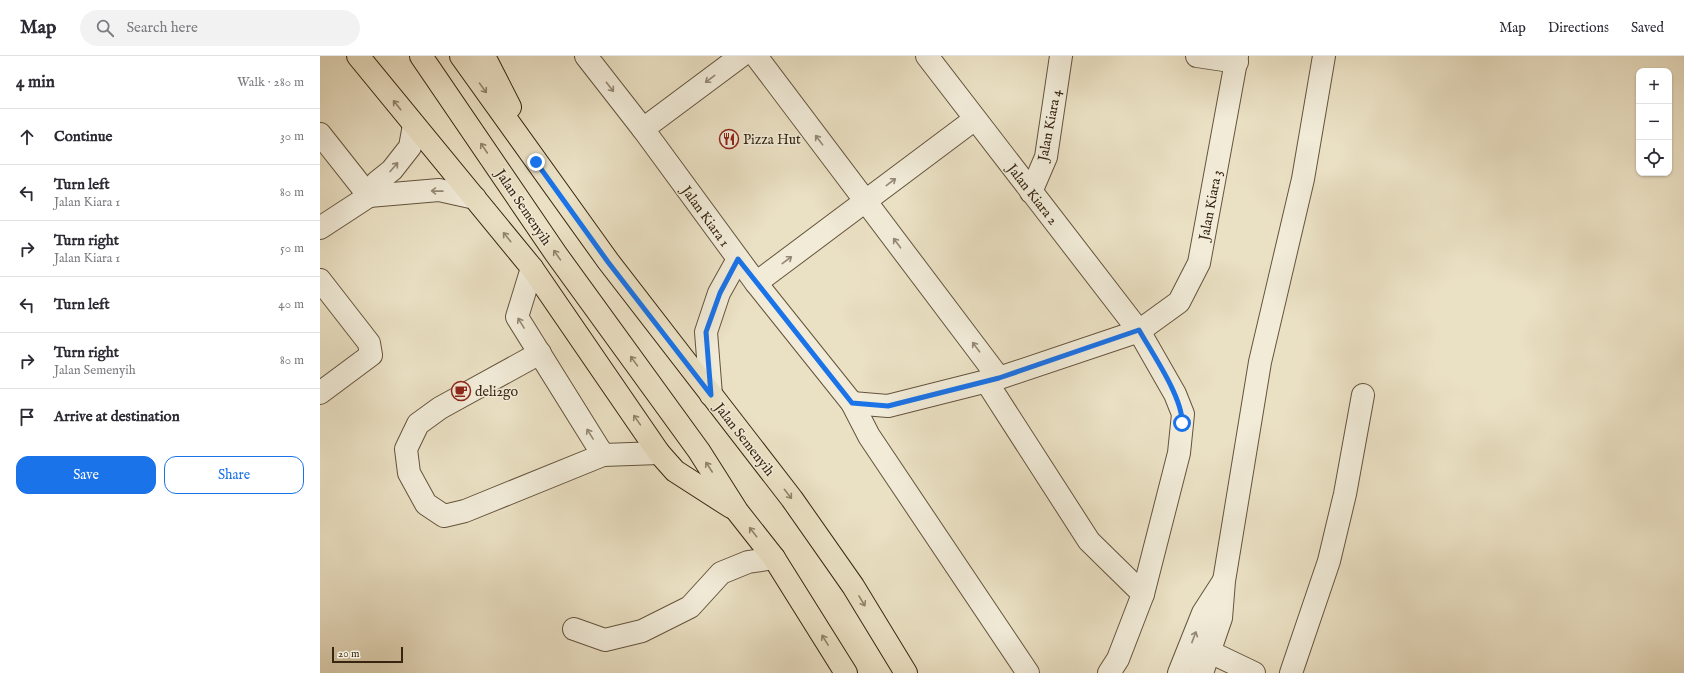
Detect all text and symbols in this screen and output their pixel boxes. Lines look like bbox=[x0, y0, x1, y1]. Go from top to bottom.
search box bbox=[80, 10, 360, 46]
text: Map bbox=[20, 16, 56, 40]
icon: search bbox=[94, 17, 116, 39]
text: Search here bbox=[126, 18, 198, 37]
text: Map bbox=[1499, 19, 1526, 37]
text: Directions bbox=[1548, 19, 1609, 37]
text: Saved bbox=[1631, 19, 1664, 37]
map controls bbox=[1636, 68, 1672, 176]
button: + bbox=[1636, 68, 1672, 104]
text: 4 min bbox=[16, 72, 55, 93]
text: Walk · 280 m bbox=[237, 74, 304, 91]
one-way arrow bbox=[704, 75, 715, 83]
one-way arrow bbox=[605, 81, 614, 92]
one-way arrow bbox=[479, 82, 487, 93]
street label: Jalan Kiara 4 bbox=[1034, 88, 1066, 165]
one-way arrow bbox=[393, 100, 402, 110]
button: − bbox=[1636, 104, 1672, 140]
icon: ahead bbox=[16, 126, 38, 148]
text: Continue bbox=[54, 127, 112, 146]
text: 30 m bbox=[280, 128, 304, 145]
restaurant icon: Pizza Hut bbox=[718, 128, 740, 150]
place label: Pizza Hut bbox=[743, 131, 801, 149]
one-way arrow bbox=[815, 134, 823, 145]
button: locate bbox=[1636, 140, 1672, 176]
one-way arrow bbox=[480, 143, 488, 154]
route end bbox=[527, 153, 545, 171]
street label: Jalan Kiara 2 bbox=[1002, 159, 1062, 229]
one-way arrow bbox=[389, 162, 399, 172]
street label: Jalan Semenyih bbox=[490, 164, 556, 250]
street label: Jalan Kiara 3 bbox=[1195, 169, 1227, 244]
text: Turn left bbox=[54, 175, 110, 194]
one-way arrow bbox=[885, 178, 896, 186]
street label: Jalan Kiara 1 bbox=[676, 181, 733, 251]
icon: left bbox=[16, 182, 38, 204]
text: 80 m bbox=[280, 184, 304, 201]
one-way arrow bbox=[431, 187, 444, 195]
text: Jalan Kiara 1 bbox=[54, 194, 120, 211]
text: Turn right bbox=[54, 231, 119, 250]
one-way arrow bbox=[503, 232, 512, 243]
icon: right bbox=[16, 238, 38, 260]
one-way arrow bbox=[893, 238, 902, 249]
text: 50 m bbox=[280, 240, 304, 257]
text: Jalan Kiara 1 bbox=[54, 250, 120, 267]
one-way arrow bbox=[553, 250, 561, 261]
one-way arrow bbox=[781, 256, 792, 264]
icon: left bbox=[16, 294, 38, 316]
text: Turn left bbox=[54, 295, 110, 314]
text: 40 m bbox=[278, 296, 304, 313]
one-way arrow bbox=[517, 317, 525, 329]
one-way arrow bbox=[972, 342, 980, 353]
text: Turn right bbox=[54, 343, 119, 362]
icon: right bbox=[16, 350, 38, 372]
text: 80 m bbox=[280, 352, 304, 369]
one-way arrow bbox=[630, 355, 638, 366]
text: Jalan Semenyih bbox=[54, 362, 136, 379]
cafe icon: deli2go bbox=[450, 380, 472, 402]
place label: deli2go bbox=[475, 383, 519, 401]
street label: Jalan Semenyih bbox=[709, 398, 779, 480]
icon: arrive bbox=[16, 406, 38, 428]
text: Arrive at destination bbox=[54, 407, 180, 426]
route start bbox=[1173, 414, 1191, 432]
one-way arrow bbox=[633, 415, 641, 426]
one-way arrow bbox=[585, 428, 593, 440]
button: Save bbox=[16, 456, 156, 494]
button: Share bbox=[164, 456, 304, 494]
one-way arrow bbox=[705, 462, 713, 473]
one-way arrow bbox=[784, 489, 792, 500]
one-way arrow bbox=[749, 526, 758, 537]
one-way arrow bbox=[859, 595, 867, 607]
one-way arrow bbox=[1190, 631, 1198, 643]
one-way arrow bbox=[821, 635, 829, 646]
scale bar bbox=[332, 645, 403, 664]
text: 20 m bbox=[338, 647, 359, 661]

